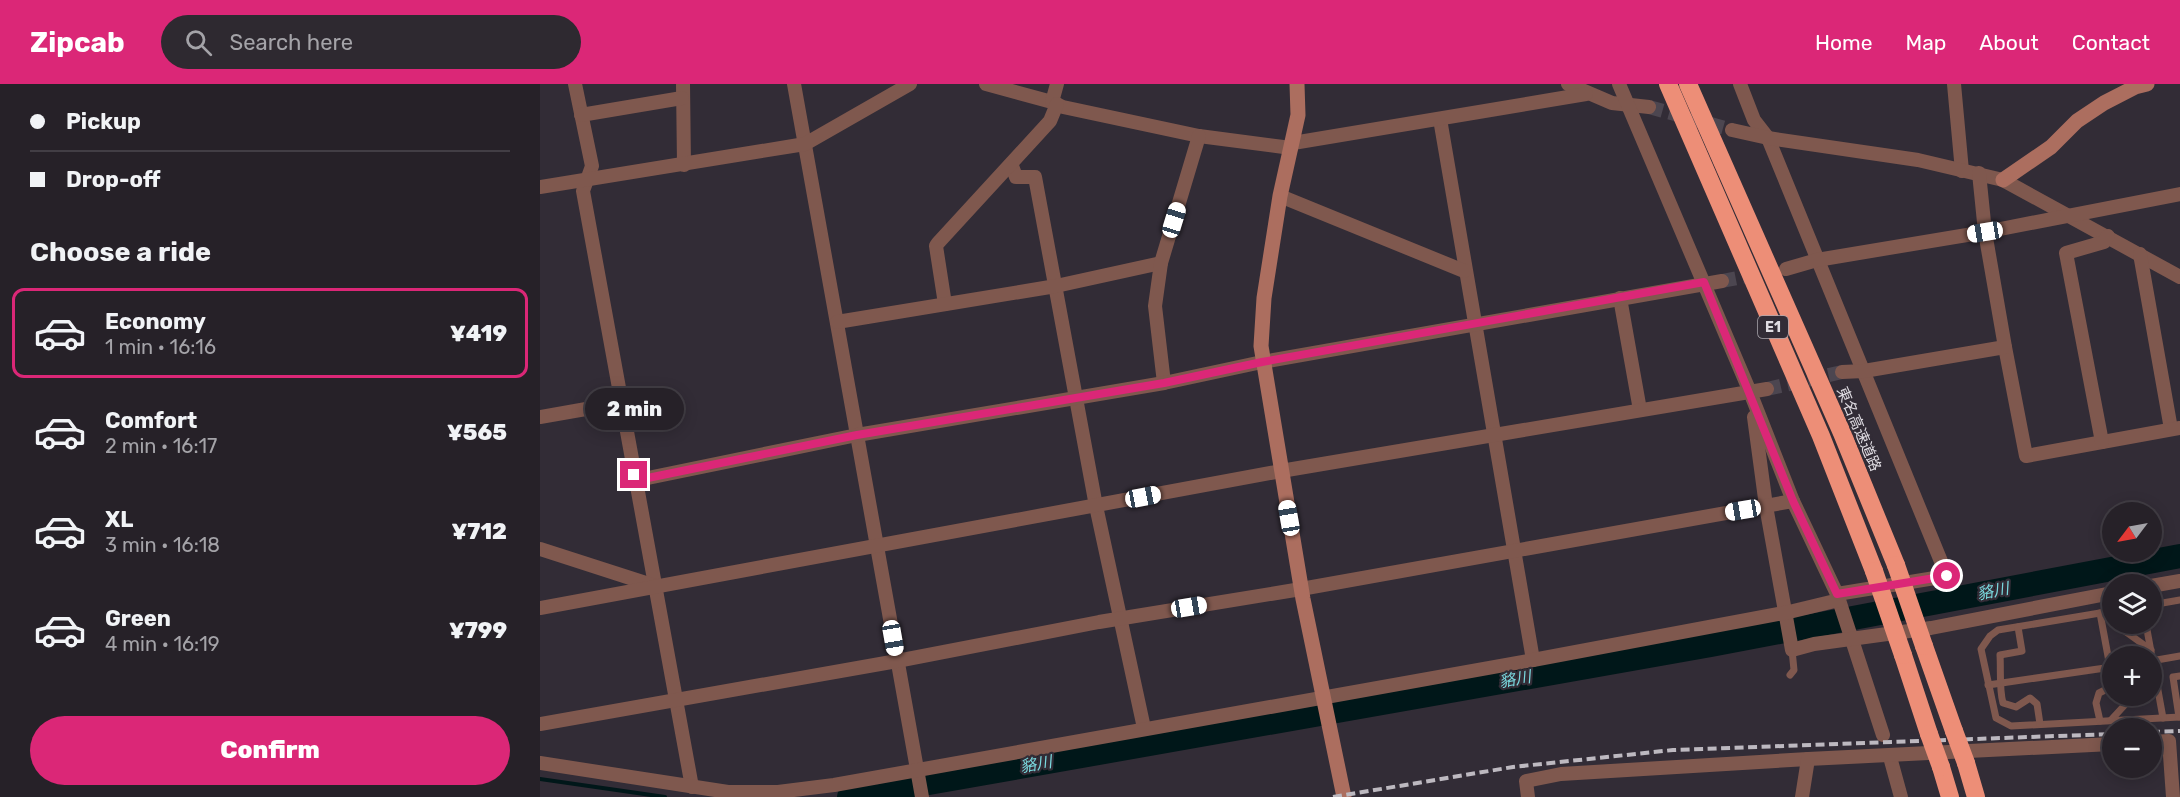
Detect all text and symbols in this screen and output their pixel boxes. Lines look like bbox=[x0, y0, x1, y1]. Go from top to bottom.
search box bbox=[161, 15, 581, 69]
text: Zipcab bbox=[30, 26, 125, 59]
icon: search bbox=[182, 26, 215, 59]
text: Search here bbox=[230, 29, 353, 56]
text: Home bbox=[1815, 30, 1872, 55]
text: Map bbox=[1905, 30, 1946, 55]
text: About bbox=[1979, 30, 2039, 55]
text: Contact bbox=[2072, 30, 2150, 55]
text: Pickup bbox=[66, 108, 141, 135]
text: Drop-off bbox=[66, 166, 161, 193]
car bbox=[1160, 200, 1188, 240]
car bbox=[1966, 220, 2004, 244]
text: Choose a ride bbox=[30, 236, 211, 268]
icon: car bbox=[33, 306, 87, 360]
text: Economy bbox=[105, 308, 206, 335]
road number: E1 bbox=[1758, 316, 1788, 338]
text: ¥419 bbox=[450, 320, 507, 347]
text: 1 min · 16:16 bbox=[105, 335, 216, 359]
street label: 東名高速道路 bbox=[1833, 384, 1885, 474]
callout: 2 min bbox=[584, 388, 684, 430]
text: 2 min bbox=[607, 397, 662, 421]
icon: car bbox=[33, 405, 87, 459]
text: Comfort bbox=[105, 407, 197, 434]
text: ¥565 bbox=[447, 419, 507, 446]
text: 2 min · 16:17 bbox=[105, 434, 217, 458]
route end bbox=[620, 461, 647, 488]
car bbox=[1124, 485, 1162, 509]
car bbox=[1724, 498, 1762, 522]
car bbox=[1277, 499, 1301, 537]
north arrow bbox=[2102, 502, 2162, 562]
map controls bbox=[2102, 502, 2162, 778]
icon: car bbox=[33, 504, 87, 558]
text: XL bbox=[105, 506, 133, 533]
text: ¥712 bbox=[452, 518, 507, 545]
text: 3 min · 16:18 bbox=[105, 533, 220, 557]
route start bbox=[1933, 562, 1960, 589]
button: layers bbox=[2102, 574, 2162, 634]
water label: 貉川 bbox=[1975, 578, 2012, 603]
car bbox=[1170, 595, 1208, 619]
icon: car bbox=[33, 603, 87, 657]
text: Green bbox=[105, 605, 171, 632]
text: ¥799 bbox=[449, 617, 507, 644]
car bbox=[881, 619, 905, 657]
text: 4 min · 16:19 bbox=[105, 632, 220, 656]
button: + bbox=[2102, 646, 2162, 706]
water label: 貉川 bbox=[1498, 667, 1534, 691]
button: Confirm bbox=[30, 716, 510, 785]
button: − bbox=[2102, 718, 2162, 778]
water label: 貉川 bbox=[1019, 752, 1055, 776]

